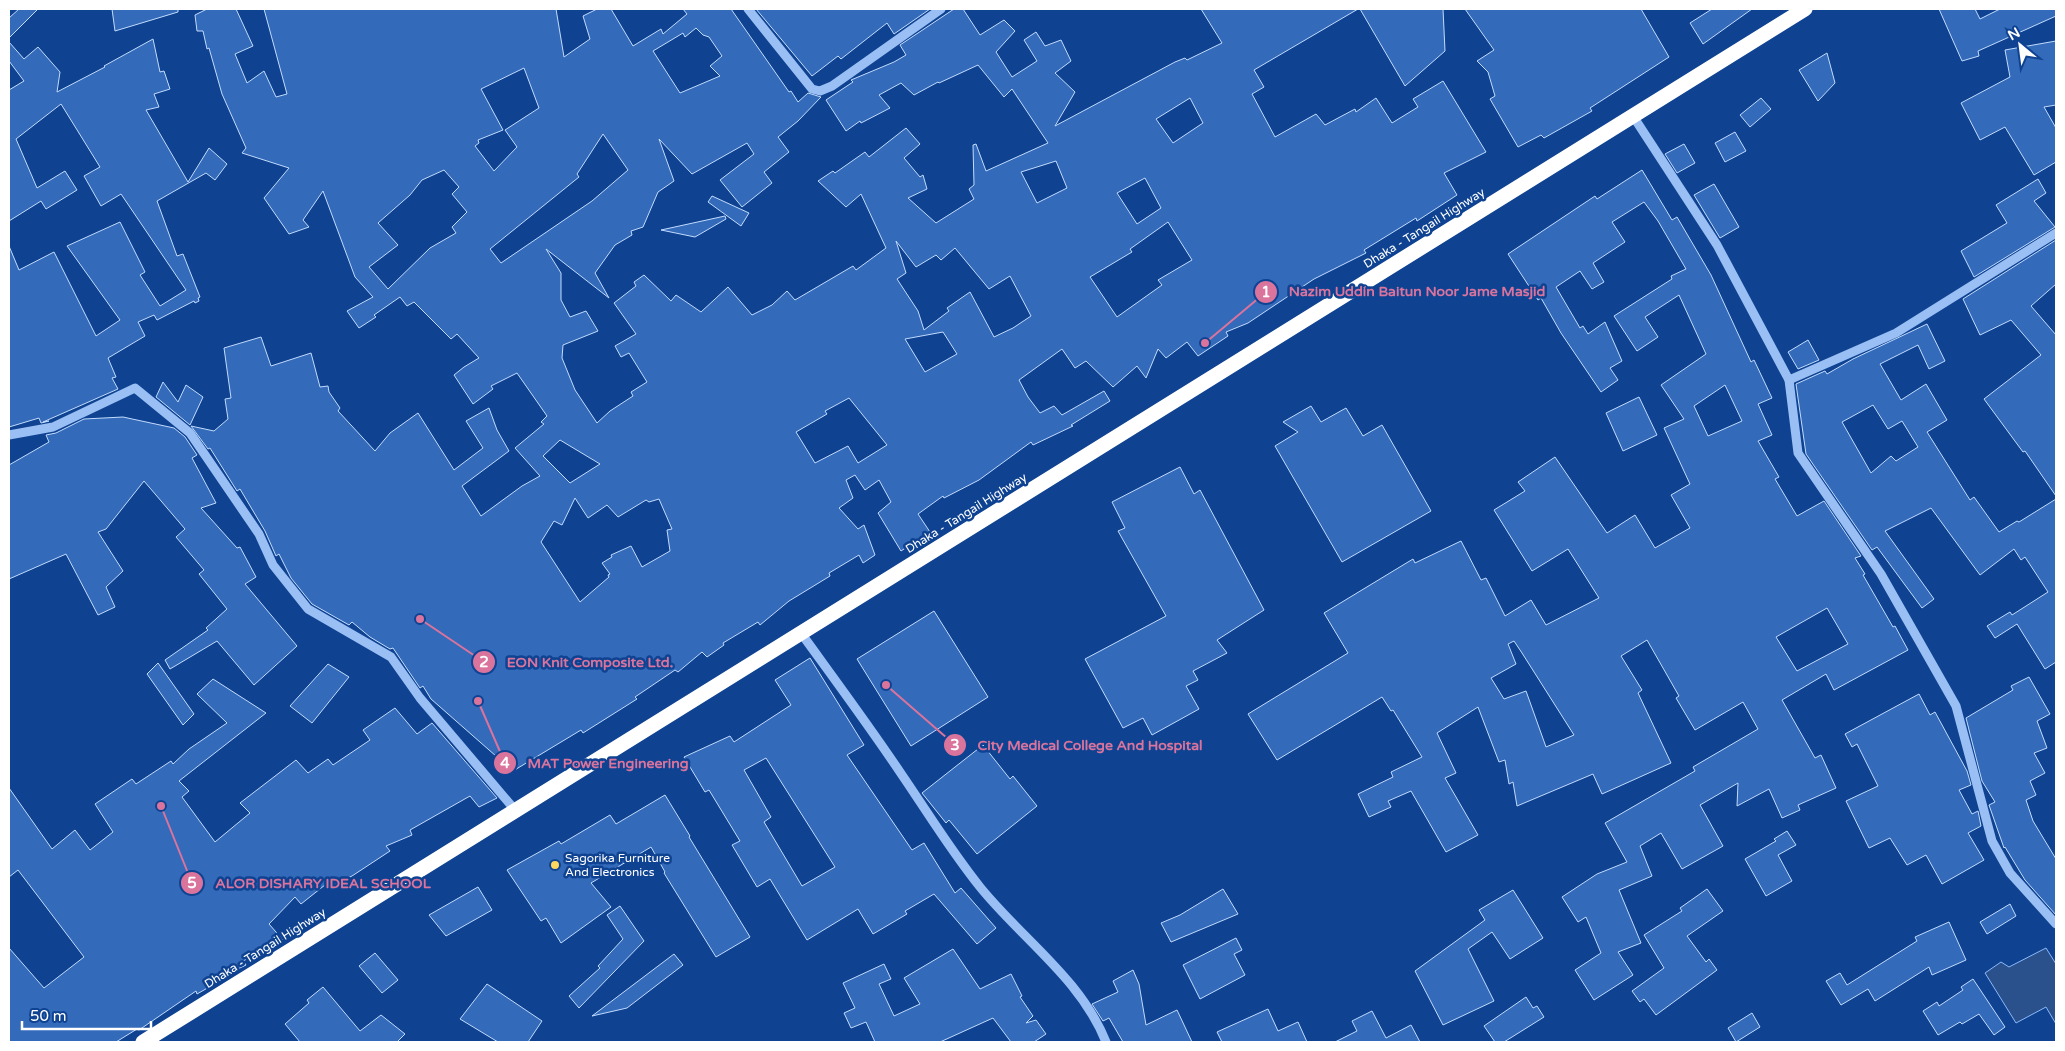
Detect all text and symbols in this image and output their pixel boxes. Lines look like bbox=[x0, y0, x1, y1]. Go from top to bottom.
north arrow bbox=[1995, 20, 2045, 70]
text: N bbox=[2005, 24, 2023, 44]
street label: Dhaka - Tangail Highway bbox=[1361, 185, 1488, 271]
callout: Nazim Uddin Baitun Noor Jame Masjid bbox=[1254, 277, 1555, 306]
text: 1 bbox=[1261, 283, 1271, 301]
text: Nazim Uddin Baitun Noor Jame Masjid bbox=[1289, 283, 1546, 300]
street label: Dhaka - Tangail Highway bbox=[903, 470, 1030, 556]
callout: EON Knit Composite Ltd. bbox=[472, 647, 683, 676]
text: 2 bbox=[479, 653, 489, 671]
text: EON Knit Composite Ltd. bbox=[507, 654, 673, 671]
callout: City Medical College And Hospital bbox=[943, 731, 1213, 760]
text: 3 bbox=[950, 736, 960, 754]
text: City Medical College And Hospital bbox=[978, 737, 1202, 754]
callout: MAT Power Engineering bbox=[493, 749, 699, 778]
text: 4 bbox=[500, 754, 510, 772]
text: MAT Power Engineering bbox=[527, 755, 689, 772]
place label: Sagorika Furniture And Electronics bbox=[565, 851, 670, 879]
marker: Sagorika Furniture And Electronics bbox=[549, 859, 561, 871]
callout: ALOR DISHARY IDEAL SCHOOL bbox=[180, 868, 440, 897]
text: 5 bbox=[187, 874, 197, 892]
text: ALOR DISHARY IDEAL SCHOOL bbox=[215, 875, 432, 892]
street label: Dhaka - Tangail Highway bbox=[202, 905, 329, 991]
scale bar bbox=[22, 998, 151, 1030]
text: 50 m bbox=[30, 1007, 67, 1025]

